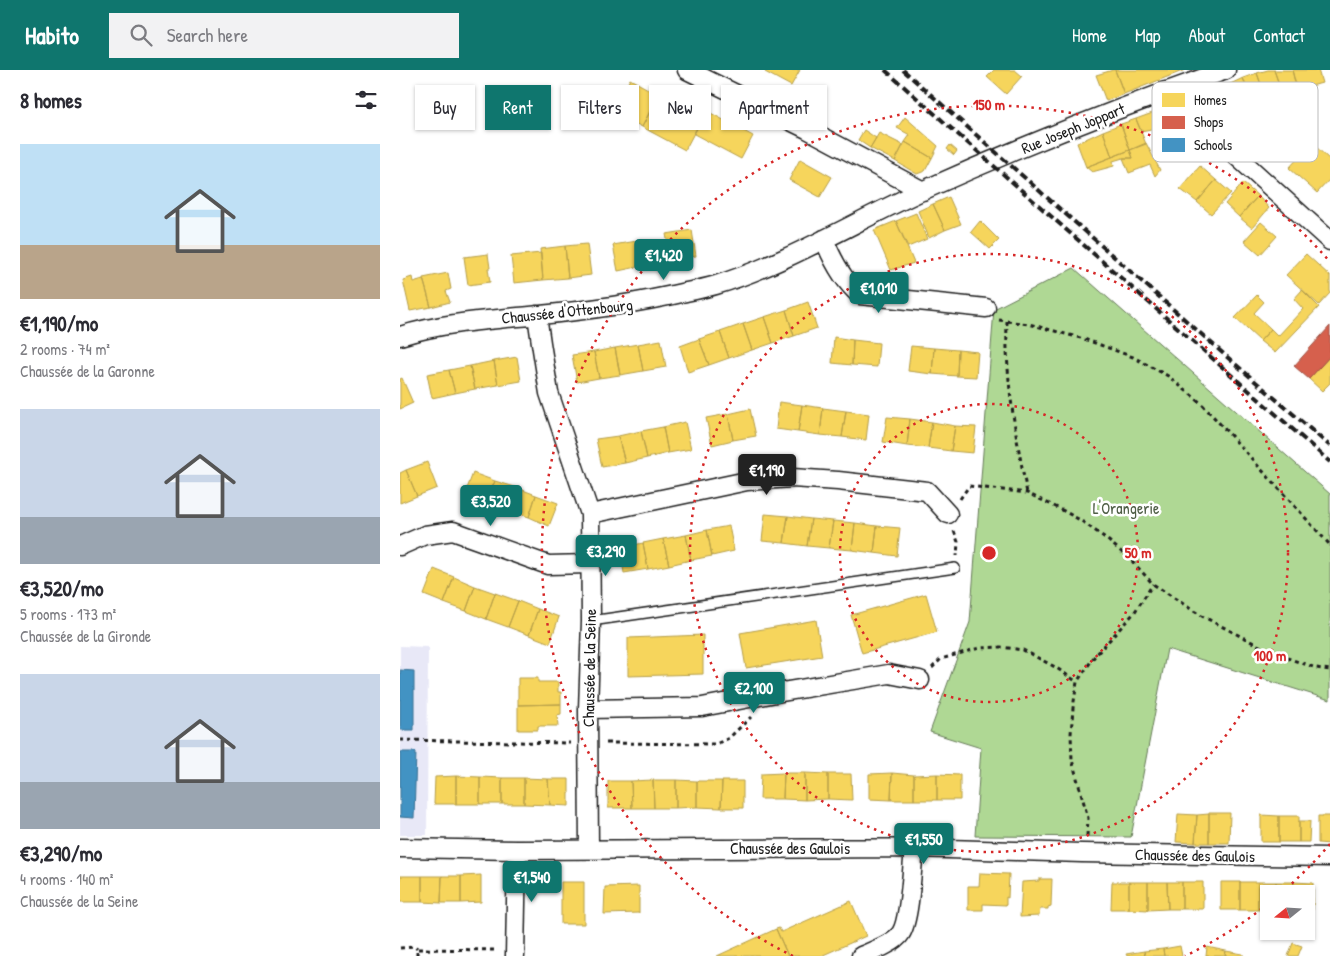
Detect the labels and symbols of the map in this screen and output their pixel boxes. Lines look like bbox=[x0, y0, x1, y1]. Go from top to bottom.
legend bbox=[1152, 82, 1318, 162]
text: Homes bbox=[1194, 90, 1227, 109]
text: 150 m bbox=[973, 94, 1005, 115]
street label: Rue Joseph Joppart bbox=[1018, 97, 1129, 159]
text: Shops bbox=[1194, 112, 1223, 132]
text: Schools bbox=[1194, 135, 1232, 154]
pin: €1,420 bbox=[623, 238, 705, 281]
pin: €1,010 bbox=[838, 272, 920, 314]
street label: Chaussée d'Ottenbourg bbox=[500, 293, 634, 329]
pin: €1,190 bbox=[726, 454, 808, 496]
pin: €3,520 bbox=[450, 484, 532, 527]
park label: L'Orangerie bbox=[1093, 497, 1160, 519]
pin: €3,290 bbox=[565, 534, 647, 577]
text: 50 m bbox=[1125, 542, 1151, 563]
centre of rings bbox=[980, 544, 998, 562]
street label: Chaussée de la Seine bbox=[577, 608, 601, 727]
text: 100 m bbox=[1254, 645, 1286, 666]
pin: €2,100 bbox=[713, 672, 795, 714]
pin: €1,550 bbox=[883, 822, 965, 865]
street label: Chaussée des Gaulois bbox=[730, 837, 850, 859]
street label: Chaussée des Gaulois bbox=[1135, 843, 1255, 867]
pin: €1,540 bbox=[491, 860, 573, 903]
north arrow bbox=[1260, 885, 1315, 940]

